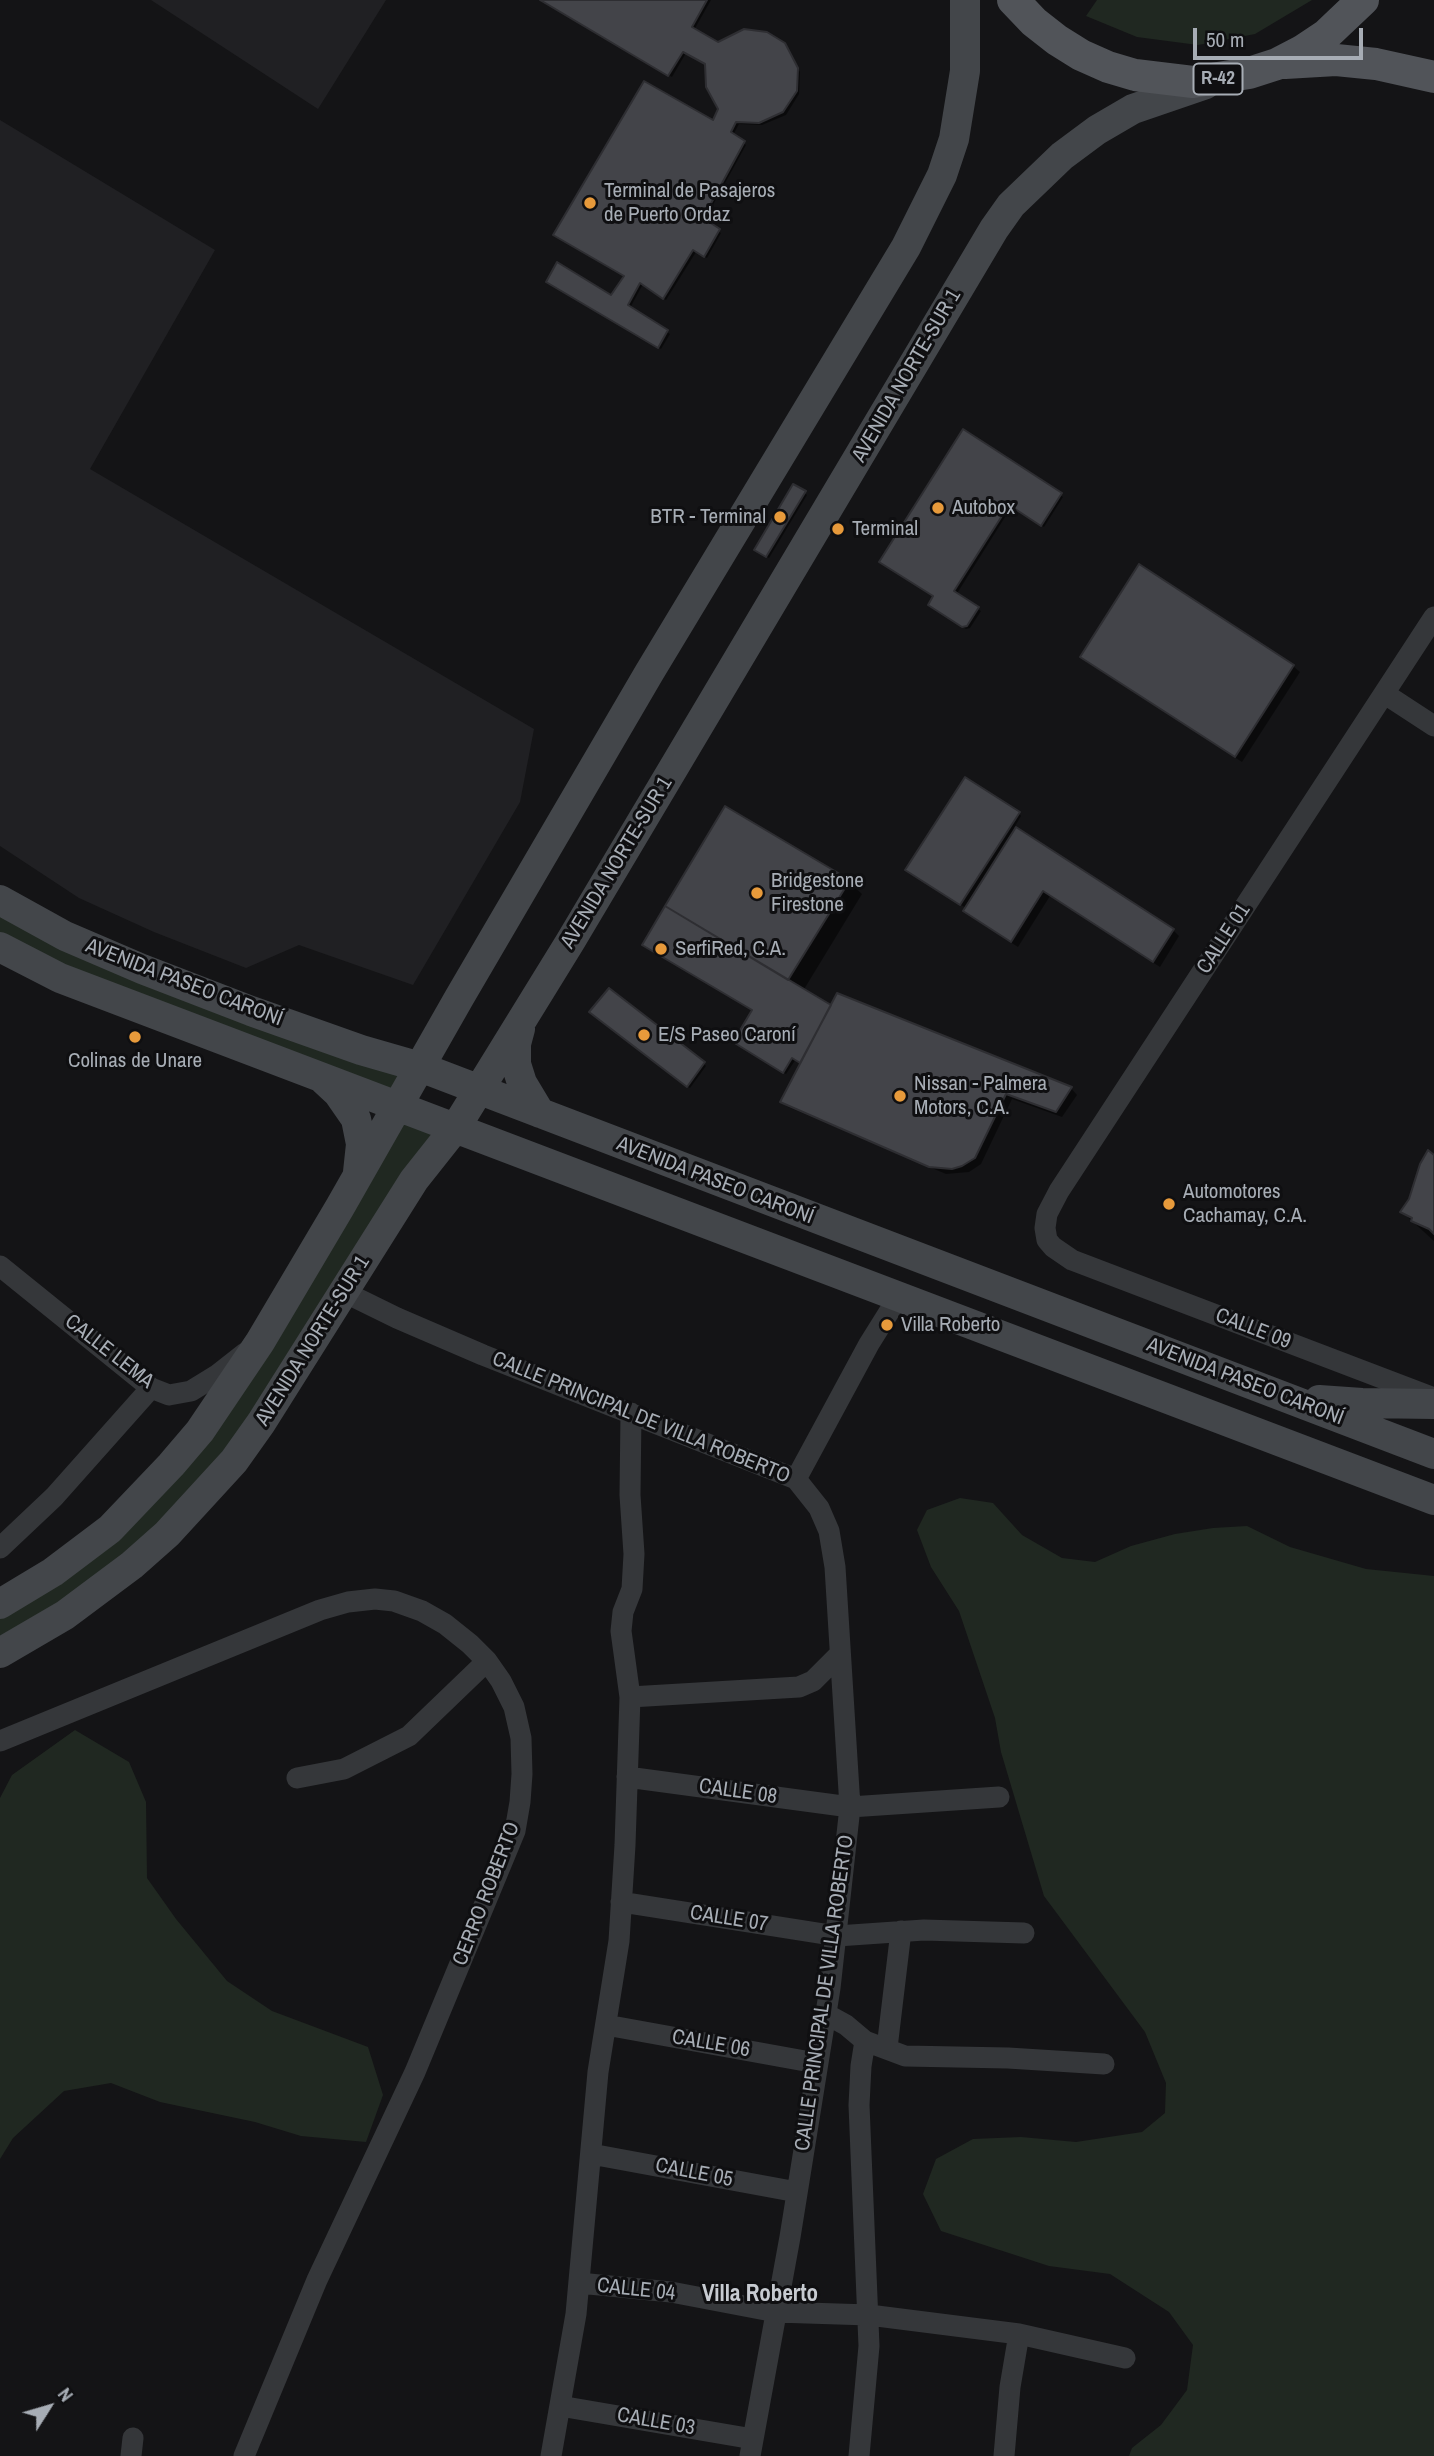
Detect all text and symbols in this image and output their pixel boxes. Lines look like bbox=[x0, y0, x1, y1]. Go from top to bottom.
scale bar bbox=[1196, 14, 1366, 58]
text: 50 m bbox=[1206, 25, 1244, 54]
road number: R-42 bbox=[1194, 64, 1242, 94]
place label: Terminal de Pasajeros de Puerto Ordaz bbox=[604, 178, 775, 228]
marker: Terminal de Pasajeros de Puerto Ordaz bbox=[582, 195, 598, 211]
street label: AVENIDA NORTE-SUR 1 bbox=[847, 285, 967, 467]
place label: Autobox bbox=[952, 495, 1015, 521]
marker: Autobox bbox=[930, 500, 946, 516]
place label: BTR - Terminal bbox=[650, 504, 766, 530]
marker: BTR - Terminal bbox=[772, 509, 788, 525]
place label: Terminal bbox=[852, 516, 918, 542]
marker: Terminal bbox=[830, 521, 846, 537]
street label: AVENIDA NORTE-SUR 1 bbox=[556, 773, 678, 953]
place label: Bridgestone Firestone bbox=[771, 868, 864, 918]
marker: Bridgestone Firestone bbox=[749, 885, 765, 901]
street label: CALLE 01 bbox=[1192, 899, 1256, 979]
street label: AVENIDA PASEO CARONÍ bbox=[82, 934, 286, 1032]
place label: SerfiRed, C.A. bbox=[675, 936, 786, 962]
marker: SerfiRed, C.A. bbox=[653, 941, 669, 957]
place label: E/S Paseo Caroní bbox=[658, 1022, 796, 1048]
marker: E/S Paseo Caroní bbox=[636, 1027, 652, 1043]
marker: Colinas de Unare bbox=[127, 1029, 143, 1045]
place label: Colinas de Unare bbox=[68, 1048, 202, 1074]
place label: Nissan - Palmera Motors, C.A. bbox=[914, 1071, 1047, 1121]
marker: Nissan - Palmera Motors, C.A. bbox=[892, 1088, 908, 1104]
street label: AVENIDA PASEO CARONÍ bbox=[613, 1132, 817, 1230]
place label: Automotores Cachamay, C.A. bbox=[1183, 1179, 1307, 1229]
marker: Automotores Cachamay, C.A. bbox=[1161, 1196, 1177, 1212]
street label: AVENIDA NORTE-SUR 1 bbox=[251, 1251, 375, 1431]
street label: CALLE 09 bbox=[1212, 1303, 1294, 1355]
street label: CALLE LEMA bbox=[59, 1309, 159, 1395]
place label: Villa Roberto bbox=[901, 1312, 1000, 1338]
marker: Villa Roberto bbox=[879, 1317, 895, 1333]
street label: AVENIDA PASEO CARONÍ bbox=[1143, 1333, 1347, 1431]
street label: CALLE PRINCIPAL DE VILLA ROBERTO bbox=[489, 1347, 793, 1489]
street label: CALLE 08 bbox=[697, 1774, 779, 1810]
street label: CERRO ROBERTO bbox=[448, 1819, 526, 1969]
street label: CALLE PRINCIPAL DE VILLA ROBERTO bbox=[790, 1833, 860, 2153]
street label: CALLE 07 bbox=[688, 1900, 770, 1938]
street label: CALLE 06 bbox=[670, 2025, 752, 2063]
street label: CALLE 05 bbox=[653, 2153, 735, 2193]
street label: CALLE 04 bbox=[596, 2273, 676, 2307]
district label: Villa Roberto bbox=[702, 2281, 818, 2309]
north arrow bbox=[14, 2372, 84, 2442]
text: N bbox=[52, 2382, 80, 2407]
street label: CALLE 03 bbox=[615, 2403, 697, 2441]

